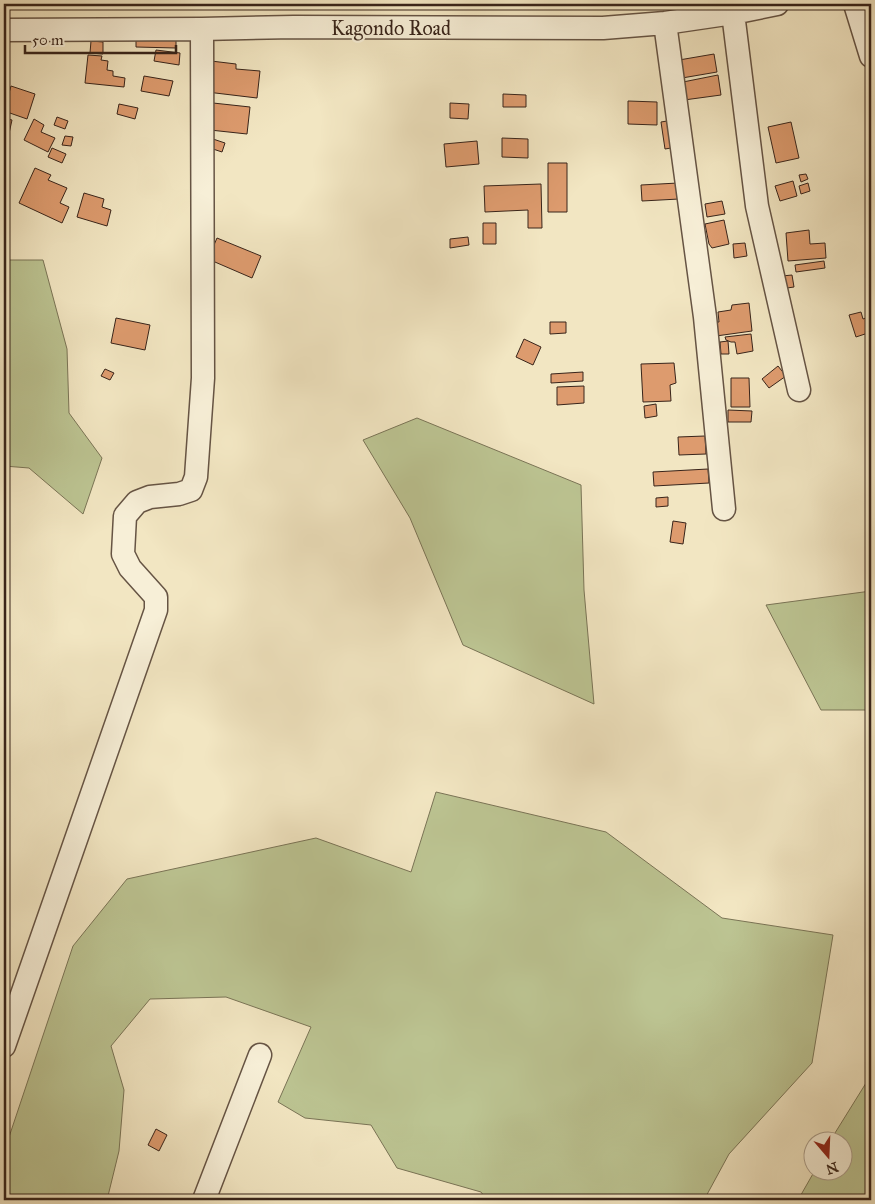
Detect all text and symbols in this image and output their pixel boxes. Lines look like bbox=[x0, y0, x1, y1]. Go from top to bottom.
street label: Kagondo Road bbox=[331, 16, 451, 41]
scale bar bbox=[25, 22, 176, 54]
text: 50 m bbox=[32, 31, 64, 49]
north arrow bbox=[802, 1132, 852, 1182]
text: N bbox=[824, 1158, 840, 1178]

